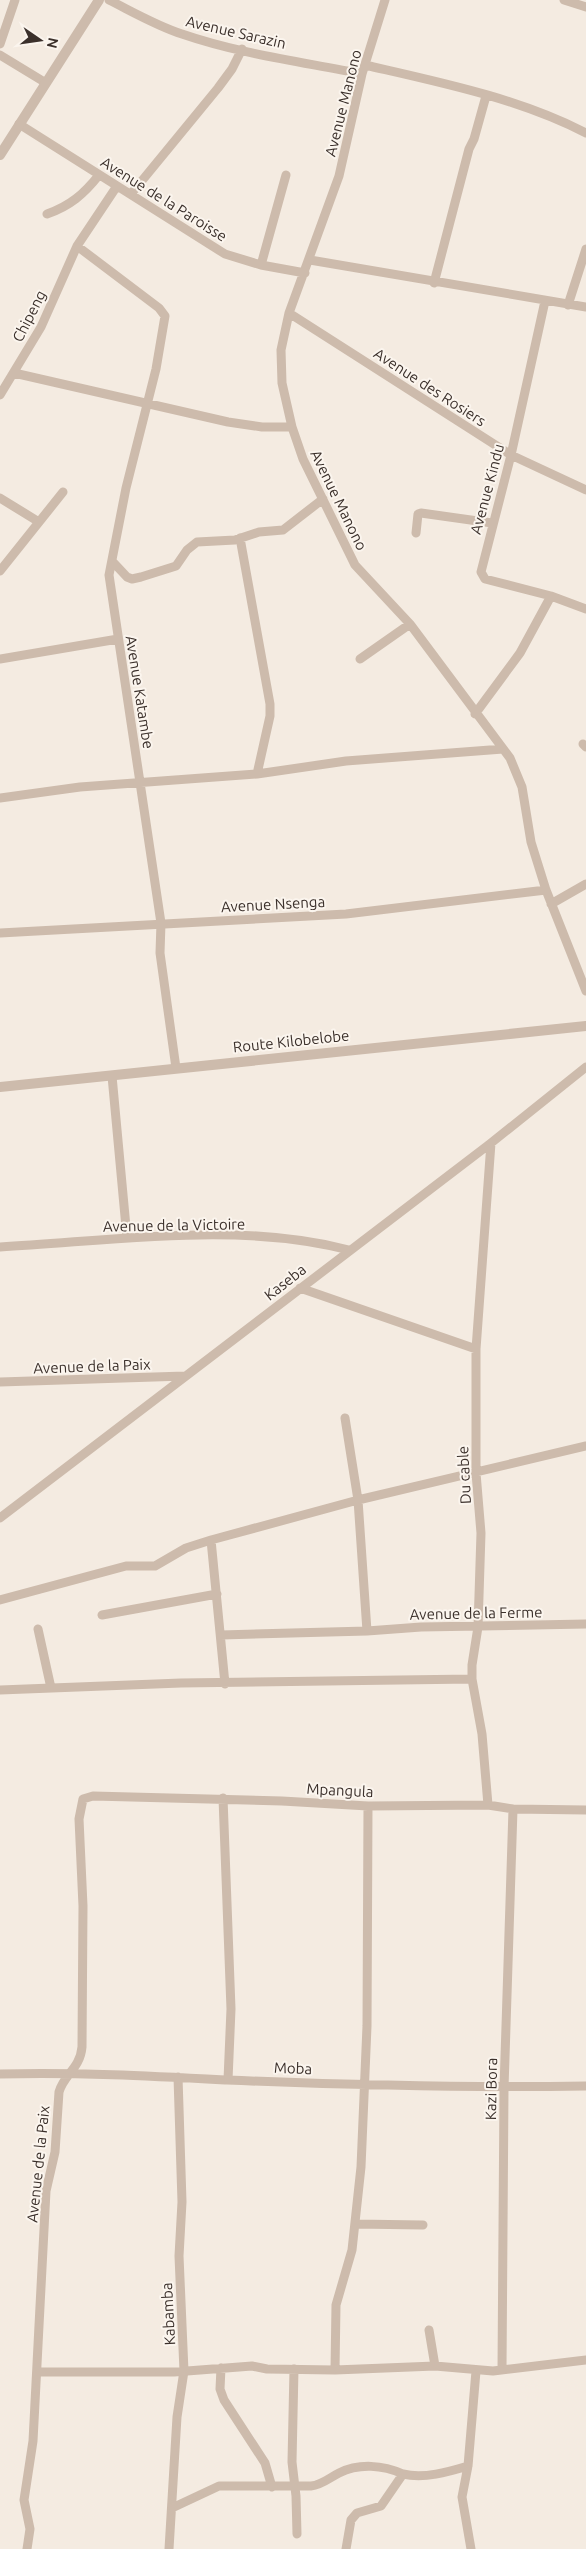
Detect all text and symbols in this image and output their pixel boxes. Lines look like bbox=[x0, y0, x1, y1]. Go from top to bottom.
street label: Avenue Sarazin bbox=[184, 12, 288, 52]
north arrow bbox=[15, 15, 65, 65]
text: N bbox=[44, 36, 62, 50]
street label: Avenue Manono bbox=[322, 48, 364, 158]
street label: Avenue de la Paroisse bbox=[98, 153, 230, 245]
street label: Chipeng bbox=[9, 287, 49, 345]
street label: Avenue des Rosiers bbox=[371, 345, 489, 429]
street label: Avenue Kindu bbox=[467, 442, 507, 536]
street label: Avenue Manono bbox=[307, 447, 371, 553]
street label: Avenue Katambe bbox=[123, 634, 157, 750]
street label: Avenue Nsenga bbox=[220, 893, 326, 915]
street label: Route Kilobelobe bbox=[232, 1026, 350, 1056]
street label: Avenue de la Victoire bbox=[103, 1215, 245, 1235]
street label: Kaseba bbox=[261, 1260, 309, 1304]
street label: Avenue de la Paix bbox=[33, 1355, 151, 1377]
street label: Du cable bbox=[454, 1445, 474, 1505]
street label: Avenue de la Ferme bbox=[410, 1603, 542, 1623]
street label: Mpangula bbox=[306, 1780, 374, 1800]
street label: Kazi Bora bbox=[482, 2058, 500, 2120]
street label: Moba bbox=[274, 2059, 312, 2077]
street label: Avenue de la Paix bbox=[23, 2104, 53, 2223]
street label: Kabamba bbox=[158, 2282, 178, 2346]

